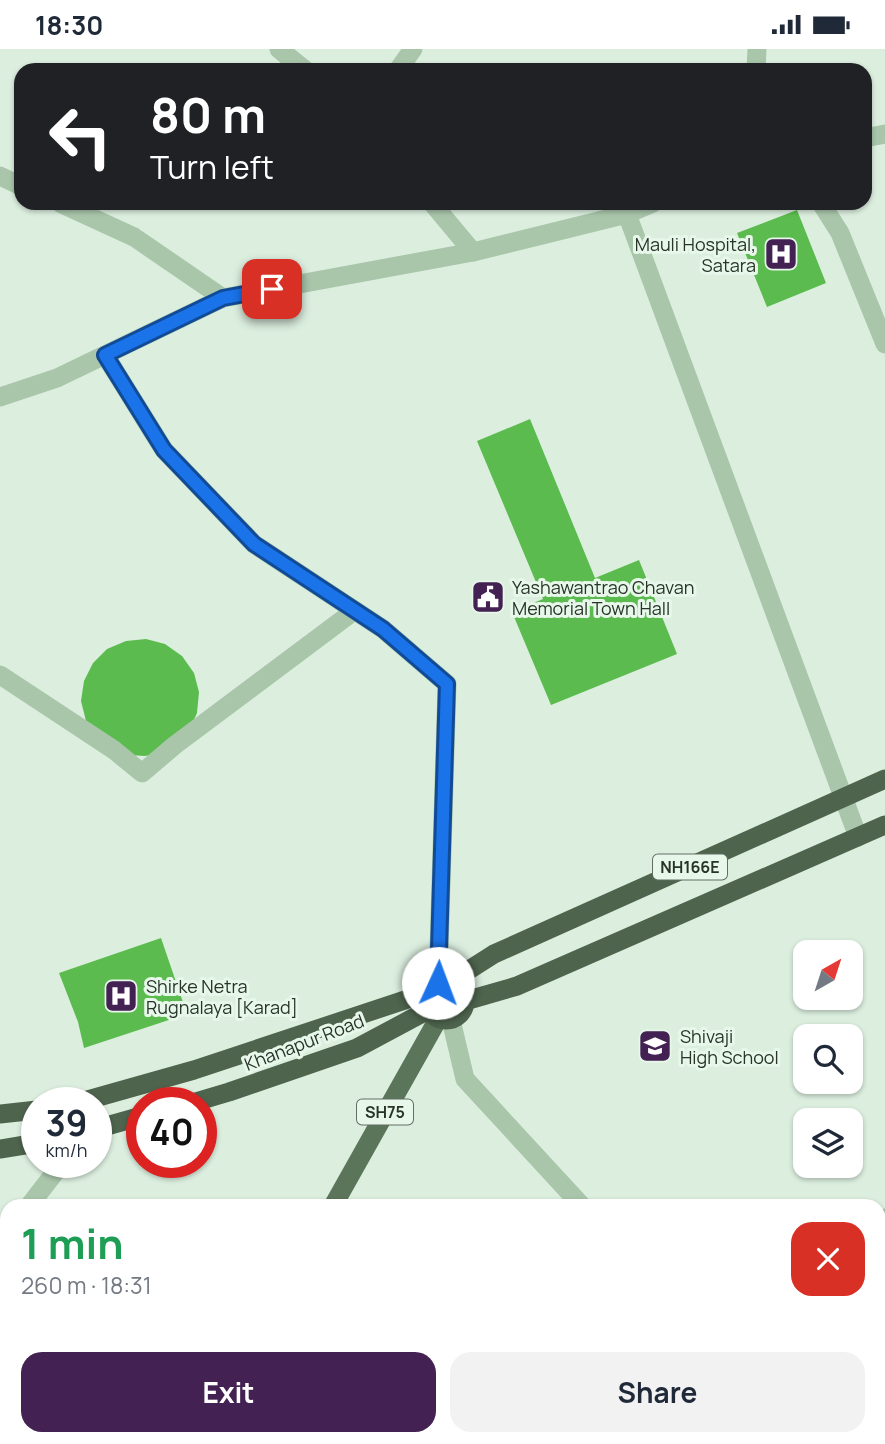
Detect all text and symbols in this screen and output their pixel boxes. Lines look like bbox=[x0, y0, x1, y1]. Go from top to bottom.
text: 18:30 bbox=[35, 7, 103, 43]
text: 80 m bbox=[150, 81, 266, 148]
icon: left bbox=[35, 91, 126, 182]
text: Turn left bbox=[150, 145, 274, 189]
place label: Mauli Hospital, Satara bbox=[635, 232, 756, 277]
hospital icon: Mauli Hospital, Satara bbox=[762, 235, 800, 273]
pin bbox=[242, 259, 302, 319]
icon: arrive bbox=[253, 270, 291, 308]
place label: Yashawantrao Chavan Memorial Town Hall bbox=[512, 575, 694, 620]
public building icon: Yashawantrao Chavan Memorial Town Hall bbox=[469, 578, 507, 616]
road number: NH166E bbox=[653, 855, 727, 880]
north arrow bbox=[793, 940, 863, 1010]
map controls bbox=[793, 940, 863, 1178]
position arrow bbox=[401, 946, 475, 1020]
place label: Shirke Netra Rugnalaya [Karad] bbox=[146, 974, 298, 1019]
hospital icon: Shirke Netra Rugnalaya [Karad] bbox=[102, 977, 140, 1015]
street label: Khanapur Road bbox=[241, 1008, 367, 1076]
place label: Shivaji High School bbox=[680, 1024, 779, 1069]
button: search bbox=[793, 1024, 863, 1094]
school or university icon: Shivaji High School bbox=[636, 1027, 674, 1065]
speed limit sign: 40 bbox=[126, 1087, 217, 1178]
text: 39 bbox=[45, 1099, 88, 1147]
road number: SH75 bbox=[357, 1099, 413, 1125]
button: layers bbox=[793, 1108, 863, 1178]
text: km/h bbox=[46, 1138, 87, 1162]
text: 1 min bbox=[21, 1214, 124, 1272]
button: close bbox=[791, 1222, 865, 1296]
text: 260 m · 18:31 bbox=[21, 1269, 152, 1301]
button: Exit bbox=[21, 1352, 436, 1432]
button: Share bbox=[450, 1352, 865, 1432]

